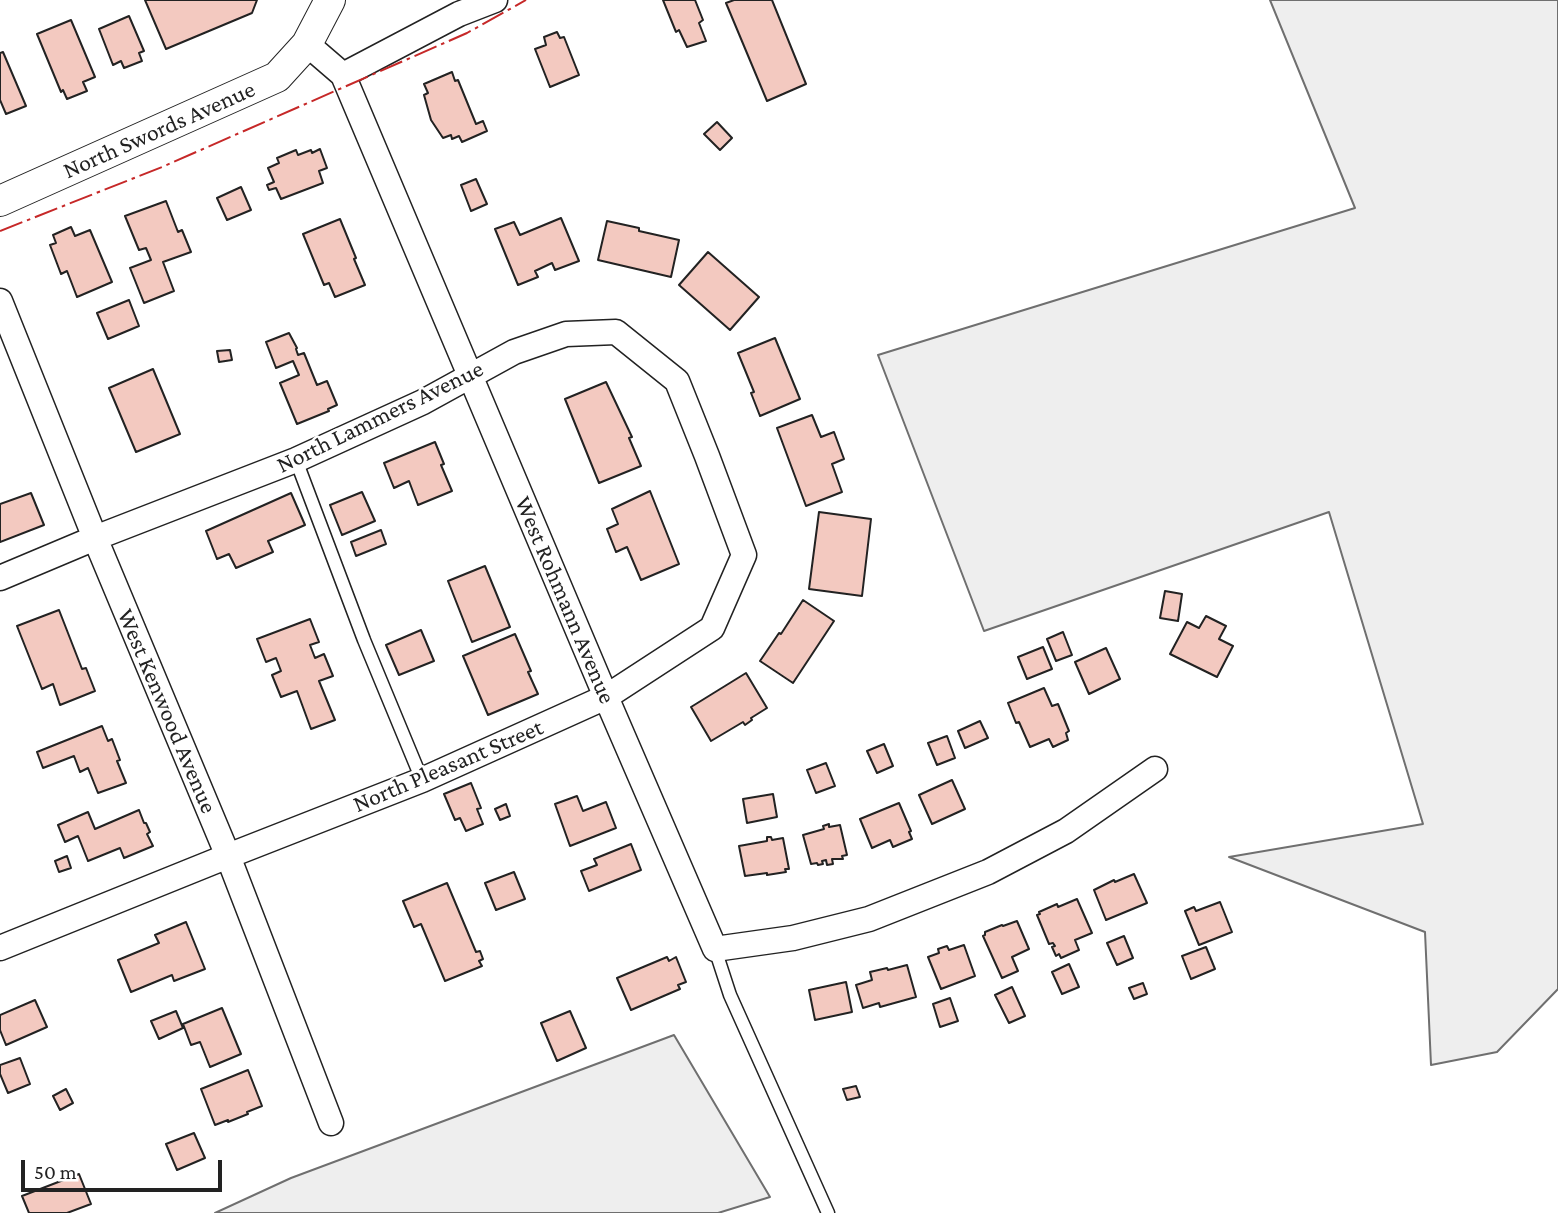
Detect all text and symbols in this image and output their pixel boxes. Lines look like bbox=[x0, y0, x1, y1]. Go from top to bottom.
street label: North Swords Avenue bbox=[59, 75, 259, 185]
street label: North Lammers Avenue bbox=[272, 354, 488, 480]
street label: West Rohmann Avenue bbox=[508, 492, 622, 708]
street label: West Kenwood Avenue bbox=[111, 604, 223, 818]
street label: North Pleasant Street bbox=[349, 713, 547, 819]
scale bar bbox=[24, 1146, 226, 1190]
text: 50 m bbox=[34, 1160, 77, 1184]

